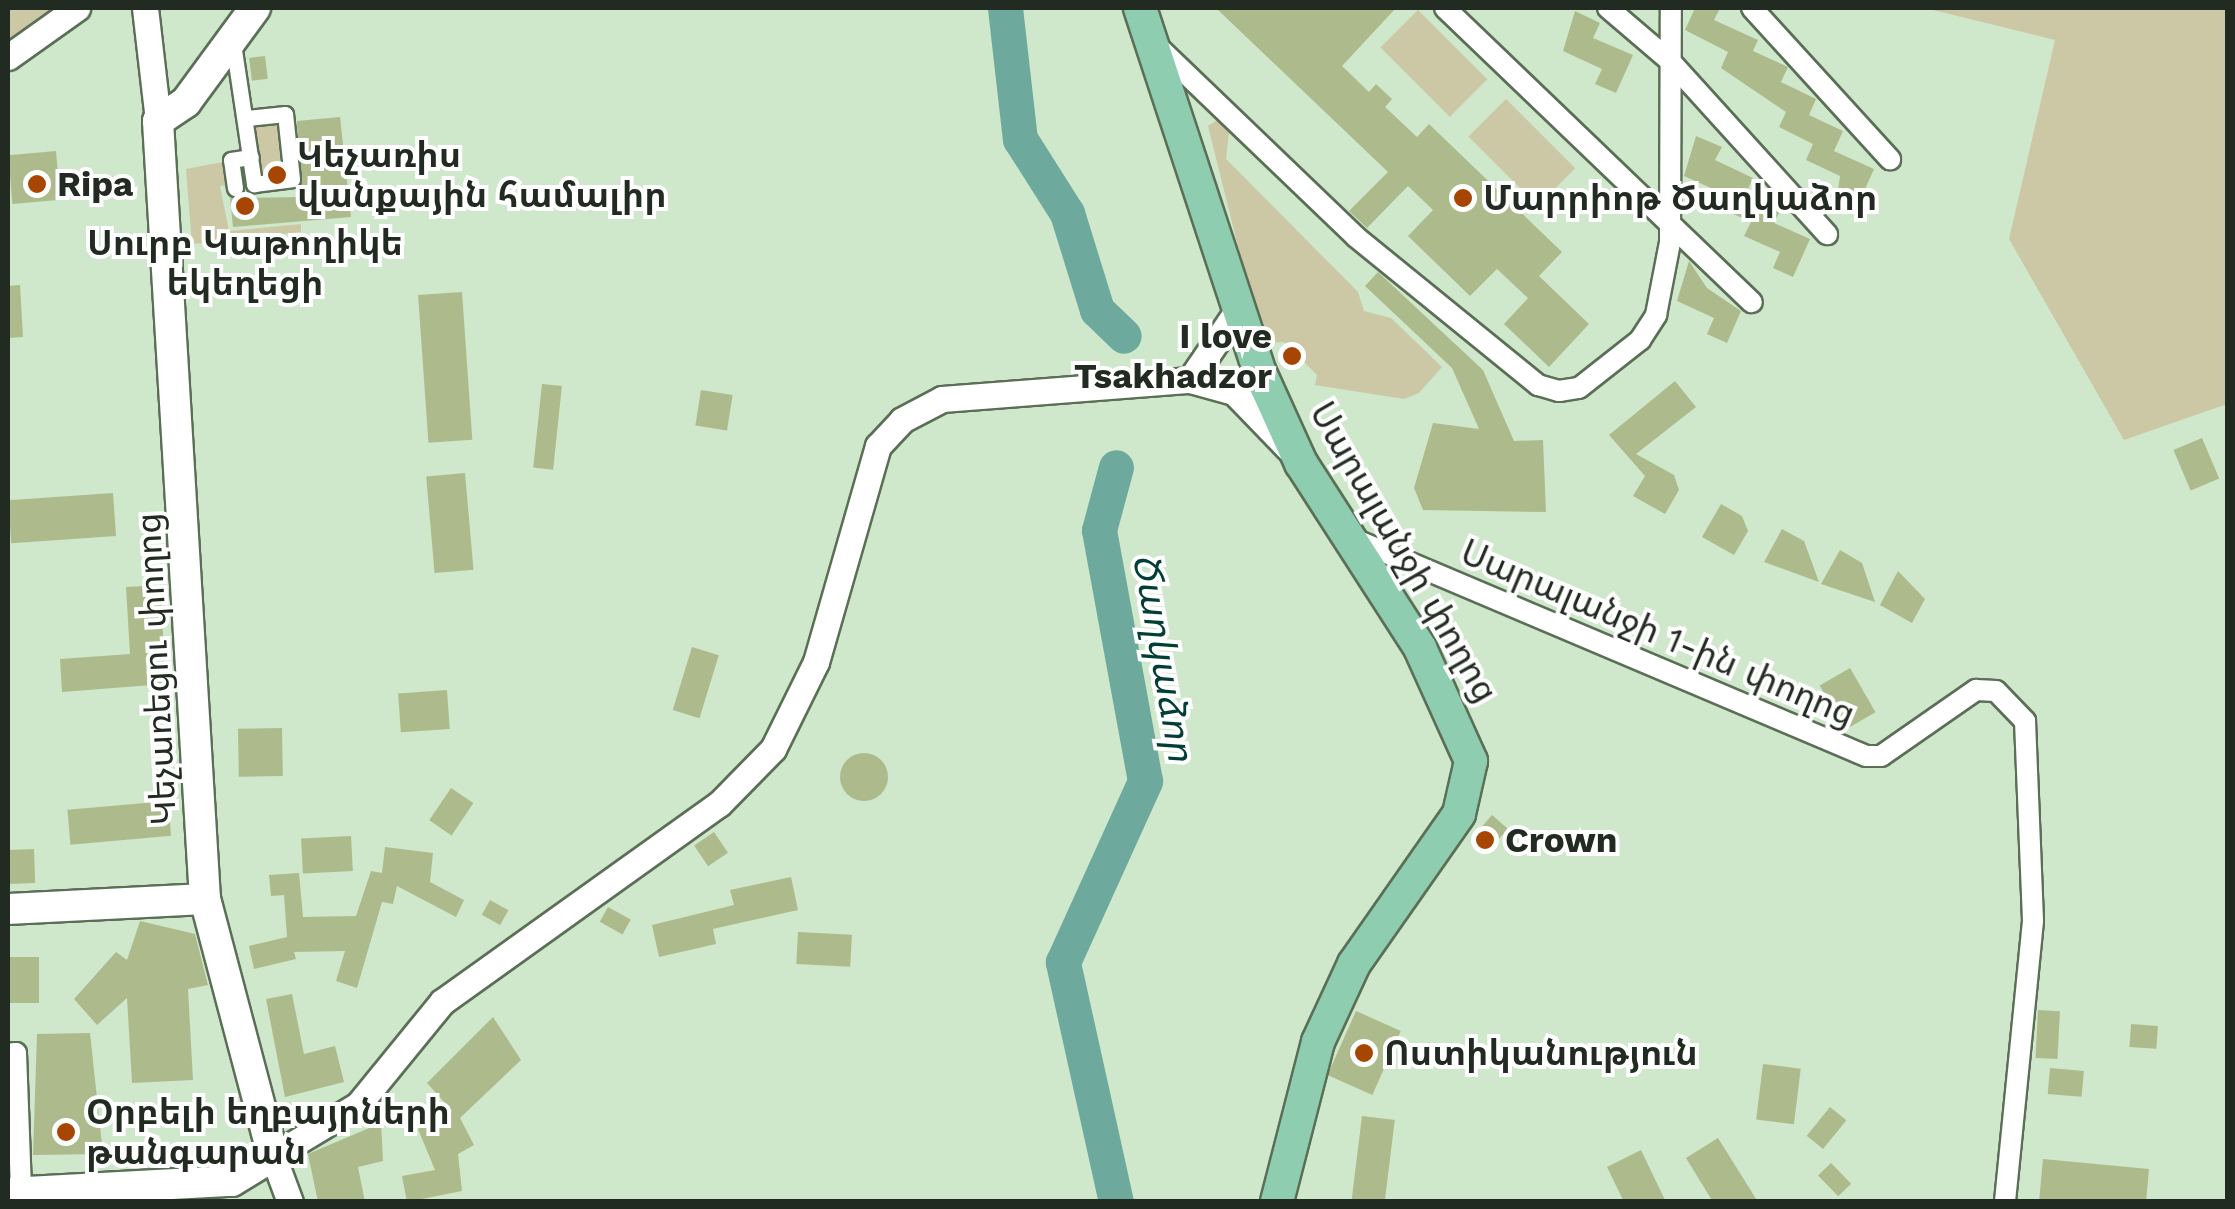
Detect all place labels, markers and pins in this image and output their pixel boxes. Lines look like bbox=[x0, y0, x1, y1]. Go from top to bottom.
place label: Կեչառիս վանքային համալիր bbox=[297, 134, 667, 216]
place label: Ripa bbox=[57, 163, 133, 205]
marker: Կեչառիս վանքային համալիր bbox=[266, 164, 288, 186]
marker: Ripa bbox=[26, 173, 48, 195]
place label: Մարրիոթ Ծաղկաձոր bbox=[1483, 177, 1877, 219]
marker: Մարրիոթ Ծաղկաձոր bbox=[1452, 187, 1474, 209]
marker: Սուրբ Կաթողիկե եկեղեցի bbox=[234, 195, 256, 217]
place label: Սուրբ Կաթողիկե եկեղեցի bbox=[87, 222, 403, 304]
place label: I love Tsakhadzor bbox=[1074, 315, 1272, 397]
marker: I love Tsakhadzor bbox=[1281, 345, 1303, 367]
place label: Crown bbox=[1505, 819, 1617, 861]
marker: Crown bbox=[1474, 829, 1496, 851]
place label: Ոստիկանություն bbox=[1384, 1032, 1698, 1074]
marker: Ոստիկանություն bbox=[1353, 1042, 1375, 1064]
place label: Օրբելի եղբայրների թանգարան bbox=[86, 1091, 450, 1173]
marker: Օրբելի եղբայրների թանգարան bbox=[55, 1121, 77, 1143]

